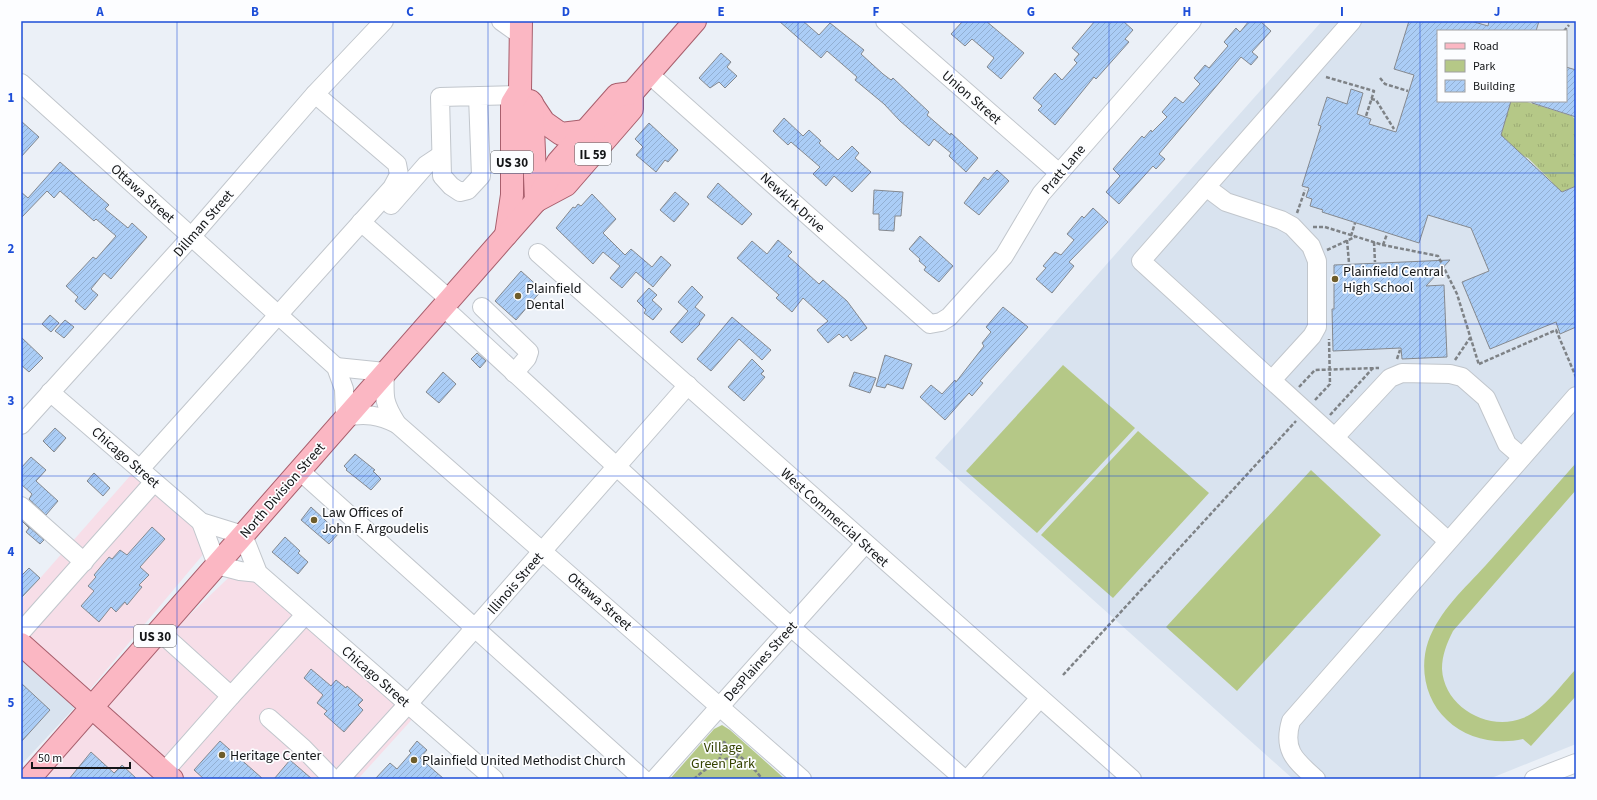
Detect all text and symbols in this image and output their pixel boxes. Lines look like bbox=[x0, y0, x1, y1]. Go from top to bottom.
text: A bbox=[95, 3, 104, 21]
text: B bbox=[251, 3, 259, 21]
text: C bbox=[406, 3, 414, 21]
text: D bbox=[562, 3, 570, 21]
text: E bbox=[717, 3, 725, 21]
text: F bbox=[873, 3, 880, 21]
text: G bbox=[1027, 3, 1035, 21]
text: H bbox=[1183, 3, 1191, 21]
text: I bbox=[1340, 3, 1344, 21]
text: J bbox=[1494, 3, 1500, 21]
legend bbox=[1437, 30, 1567, 102]
text: Road bbox=[1473, 38, 1499, 55]
text: Park bbox=[1473, 58, 1495, 75]
street label: Union Street bbox=[937, 66, 1006, 130]
text: Building bbox=[1473, 78, 1515, 95]
text: 1 bbox=[8, 89, 15, 107]
street label: Pratt Lane bbox=[1037, 140, 1091, 199]
road number: IL 59 bbox=[575, 143, 611, 165]
road number: US 30 bbox=[491, 151, 533, 173]
street label: Ottawa Street bbox=[106, 160, 179, 228]
street label: Newkirk Drive bbox=[755, 168, 829, 237]
street label: Dillman Street bbox=[169, 185, 239, 262]
text: 2 bbox=[8, 240, 15, 258]
place label: Plainfield Central High School bbox=[1343, 262, 1444, 298]
marker: Plainfield Central High School bbox=[1330, 274, 1340, 284]
place label: Plainfield Dental bbox=[526, 279, 581, 315]
marker: Plainfield Dental bbox=[513, 291, 523, 301]
text: 3 bbox=[8, 392, 15, 410]
street label: Chicago Street bbox=[87, 422, 164, 493]
street label: North Division Street bbox=[235, 438, 330, 543]
street label: West Commercial Street bbox=[776, 464, 893, 572]
place label: Law Offices of John F. Argoudelis bbox=[322, 503, 429, 539]
marker: Law Offices of John F. Argoudelis bbox=[309, 515, 319, 525]
text: 4 bbox=[8, 543, 15, 561]
street label: Illinois Street bbox=[483, 548, 549, 619]
street label: Ottawa Street bbox=[563, 568, 636, 636]
street label: DesPlaines Street bbox=[719, 617, 802, 706]
road number: US 30 bbox=[134, 625, 176, 647]
street label: Chicago Street bbox=[337, 641, 414, 712]
text: 5 bbox=[8, 694, 15, 712]
park label: Village Green Park bbox=[691, 738, 755, 774]
scale bar bbox=[32, 744, 130, 770]
place label: Heritage Center bbox=[230, 746, 322, 766]
text: 50 m bbox=[38, 750, 62, 767]
marker: Heritage Center bbox=[217, 750, 227, 760]
place label: Plainfield United Methodist Church bbox=[422, 751, 626, 771]
marker: Plainfield United Methodist Church bbox=[409, 755, 419, 765]

